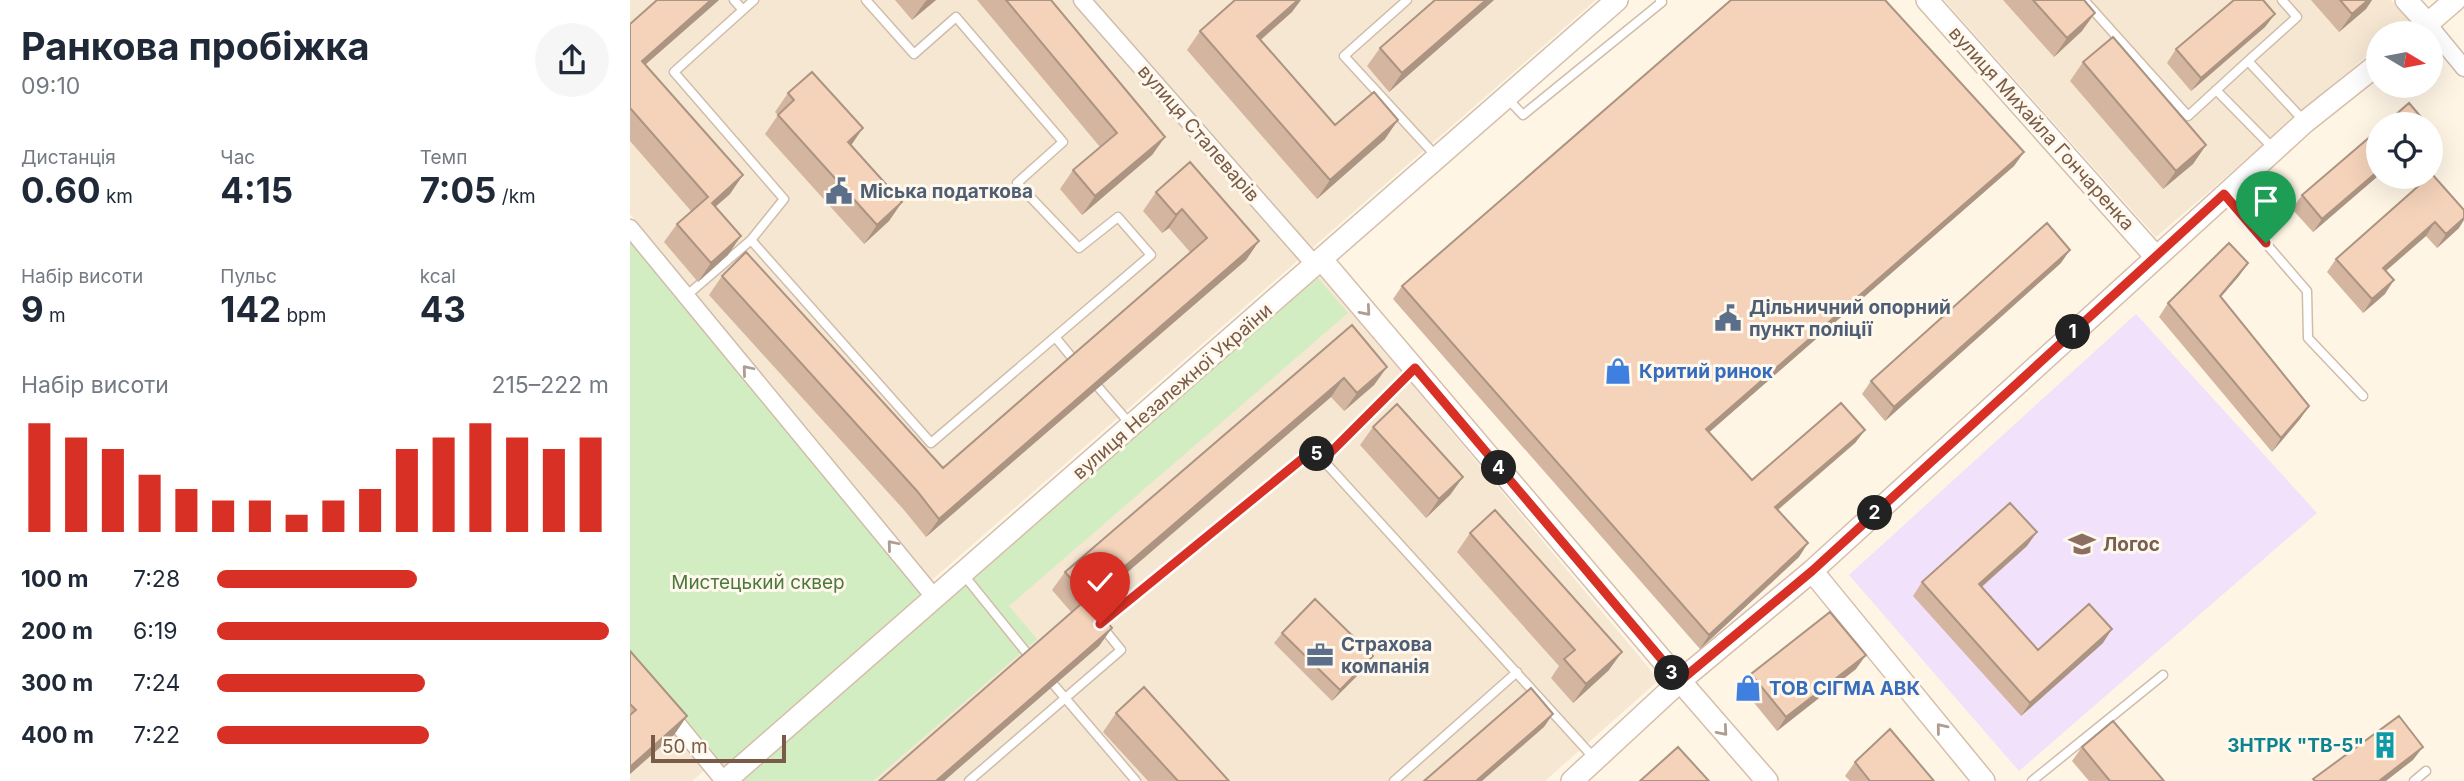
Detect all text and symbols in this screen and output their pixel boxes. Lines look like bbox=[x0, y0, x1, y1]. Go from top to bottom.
north arrow bbox=[2366, 21, 2443, 98]
map controls bbox=[2366, 21, 2443, 189]
street label: вулиця Михайла Гончаренка bbox=[1944, 22, 2139, 235]
text: Ранкова пробіжка bbox=[21, 23, 370, 69]
button: share bbox=[535, 23, 609, 97]
street label: вулиця Сталеварів bbox=[1133, 60, 1264, 206]
text: 09:10 bbox=[21, 72, 80, 100]
button: locate bbox=[2366, 112, 2443, 189]
text: Дистанція bbox=[21, 146, 116, 169]
text: Час bbox=[220, 146, 255, 169]
text: Темп bbox=[420, 146, 467, 169]
text: 0.60 bbox=[21, 169, 101, 211]
text: 4:15 bbox=[220, 169, 293, 211]
text: 7:05 bbox=[420, 169, 497, 211]
pin bbox=[2236, 171, 2296, 243]
public building icon: Міська податкова bbox=[824, 176, 854, 206]
place label: Міська податкова bbox=[860, 180, 1033, 203]
icon: arrive bbox=[2247, 182, 2285, 220]
text: km bbox=[101, 185, 133, 208]
text: /km bbox=[497, 185, 536, 208]
text: Набір висоти bbox=[21, 265, 143, 288]
text: Пульс bbox=[220, 265, 277, 288]
text: kcal bbox=[420, 265, 456, 288]
text: 9 bbox=[21, 288, 44, 330]
text: 142 bbox=[220, 288, 281, 330]
text: 43 bbox=[420, 288, 466, 330]
place label: Дільничний опорний пункт поліції bbox=[1749, 296, 1951, 341]
street label: вулиця Незалежної України bbox=[1068, 299, 1277, 484]
one-way arrow bbox=[1358, 303, 1370, 316]
public building icon: Дільничний опорний пункт поліції bbox=[1713, 303, 1743, 333]
text: m bbox=[44, 304, 66, 327]
text: bpm bbox=[281, 304, 326, 327]
pin: 1 bbox=[2056, 314, 2090, 350]
text: 1 bbox=[2068, 320, 2077, 343]
shop icon: Критий ринок bbox=[1603, 356, 1633, 386]
place label: Критий ринок bbox=[1639, 360, 1773, 383]
one-way arrow bbox=[743, 365, 755, 378]
text: Набір висоти bbox=[21, 371, 169, 399]
text: 215–222 m bbox=[491, 371, 609, 399]
pin: 5 bbox=[1300, 436, 1334, 472]
text: 5 bbox=[1310, 442, 1323, 465]
pin: 4 bbox=[1482, 450, 1516, 486]
text: 4 bbox=[1492, 456, 1505, 479]
pin: 2 bbox=[1858, 496, 1892, 530]
text: 2 bbox=[1869, 501, 1880, 524]
school or university icon: Логос bbox=[2067, 529, 2097, 559]
place label: Логос bbox=[2103, 533, 2160, 556]
one-way arrow bbox=[888, 540, 900, 553]
pin bbox=[1070, 552, 1130, 624]
icon: check bbox=[1081, 563, 1119, 601]
text: 100 m bbox=[21, 565, 88, 593]
text: 7:28 bbox=[133, 565, 180, 593]
park label: Мистецький сквер bbox=[671, 571, 845, 594]
text: 200 m bbox=[21, 617, 93, 645]
text: 6:19 bbox=[133, 617, 178, 645]
place label: Страхова компанія bbox=[1341, 633, 1432, 678]
office icon: Страхова компанія bbox=[1305, 640, 1335, 670]
pin: 3 bbox=[1654, 656, 1690, 690]
text: 3 bbox=[1665, 661, 1678, 684]
text: 300 m bbox=[21, 669, 93, 697]
text: 7:24 bbox=[133, 669, 180, 697]
shop icon: ТОВ СІГМА АВК bbox=[1733, 673, 1763, 703]
place label: ТОВ СІГМА АВК bbox=[1769, 677, 1920, 700]
text: 400 m bbox=[21, 721, 94, 749]
text: 7:22 bbox=[133, 721, 180, 749]
one-way arrow bbox=[1715, 723, 1727, 736]
one-way arrow bbox=[1936, 724, 1949, 736]
building icon: ЗНТРК "ТВ-5" bbox=[2370, 730, 2400, 760]
scale bar bbox=[651, 732, 786, 764]
place label: ЗНТРК "ТВ-5" bbox=[2227, 734, 2364, 757]
text: 50 m bbox=[662, 735, 708, 758]

